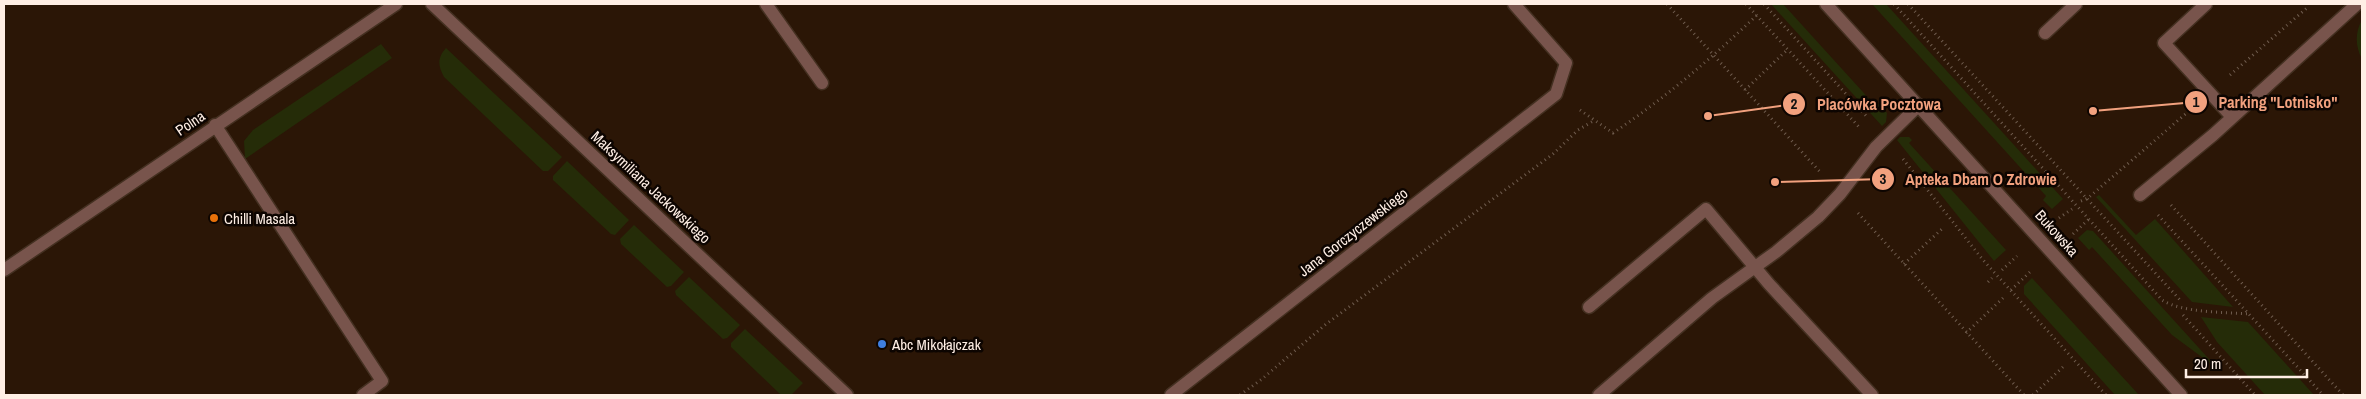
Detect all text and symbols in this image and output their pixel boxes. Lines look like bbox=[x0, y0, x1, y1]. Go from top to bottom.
callout: Parking "Lotnisko" bbox=[2183, 87, 2347, 118]
callout: Placówka Pocztowa bbox=[1782, 89, 1951, 120]
text: 1 bbox=[2193, 91, 2200, 112]
text: Parking "Lotnisko" bbox=[2219, 91, 2337, 113]
text: 2 bbox=[1791, 93, 1798, 114]
text: Placówka Pocztowa bbox=[1817, 93, 1942, 115]
street label: Polna bbox=[171, 105, 209, 141]
street label: Maksymiliana Jackowskiego bbox=[587, 126, 716, 248]
callout: Apteka Dbam O Zdrowie bbox=[1870, 164, 2067, 195]
text: 3 bbox=[1880, 168, 1887, 189]
text: Apteka Dbam O Zdrowie bbox=[1905, 168, 2057, 190]
street label: Jana Gorczyczewskiego bbox=[1294, 183, 1412, 281]
street label: Bukowska bbox=[2030, 205, 2084, 261]
place label: Chilli Masala bbox=[224, 208, 295, 229]
marker: Chilli Masala bbox=[208, 212, 220, 224]
place label: Abc Mikołajczak bbox=[891, 334, 982, 355]
marker: Abc Mikołajczak bbox=[876, 338, 888, 350]
scale bar bbox=[2186, 346, 2307, 378]
text: 20 m bbox=[2194, 353, 2221, 374]

